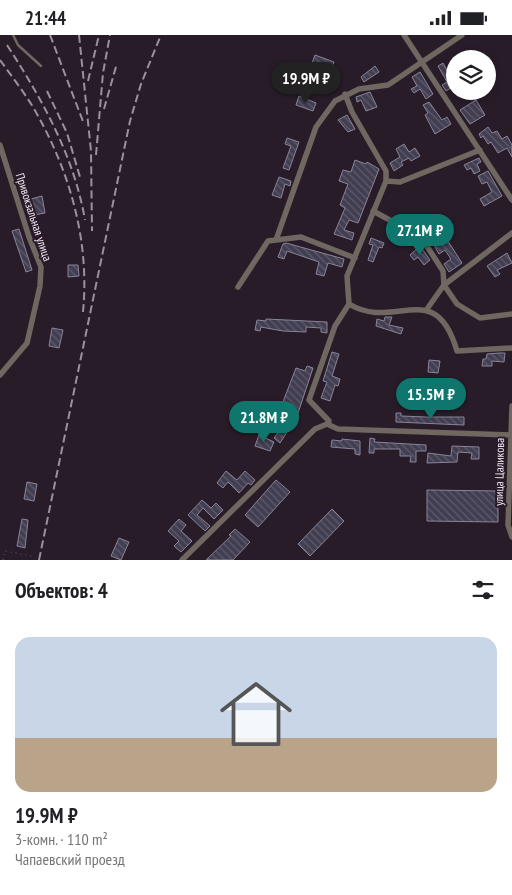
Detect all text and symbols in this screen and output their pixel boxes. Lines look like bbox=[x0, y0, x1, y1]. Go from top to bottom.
text: 21:44 bbox=[25, 6, 66, 30]
map controls bbox=[446, 50, 496, 100]
button: layers bbox=[446, 50, 496, 100]
pin: 19.9M ₽ bbox=[260, 62, 352, 104]
text: 19.9M ₽ bbox=[282, 68, 330, 88]
street label: Привокзальная улица bbox=[13, 171, 55, 263]
pin: 27.1M ₽ bbox=[374, 213, 466, 256]
text: 27.1M ₽ bbox=[397, 220, 443, 240]
pin: 15.5M ₽ bbox=[385, 377, 477, 420]
text: 15.5M ₽ bbox=[407, 384, 455, 404]
pin: 21.8M ₽ bbox=[218, 401, 310, 443]
text: 21.8M ₽ bbox=[240, 407, 288, 427]
street label: улица Цаликова bbox=[491, 438, 507, 506]
icon: filters bbox=[469, 576, 497, 604]
text: Объектов: 4 bbox=[15, 577, 108, 604]
icon: home bbox=[211, 669, 301, 759]
text: 19.9M ₽ bbox=[15, 802, 78, 829]
text: 3-комн. · 110 m² bbox=[15, 829, 108, 849]
text: Чапаевский проезд bbox=[15, 849, 125, 869]

